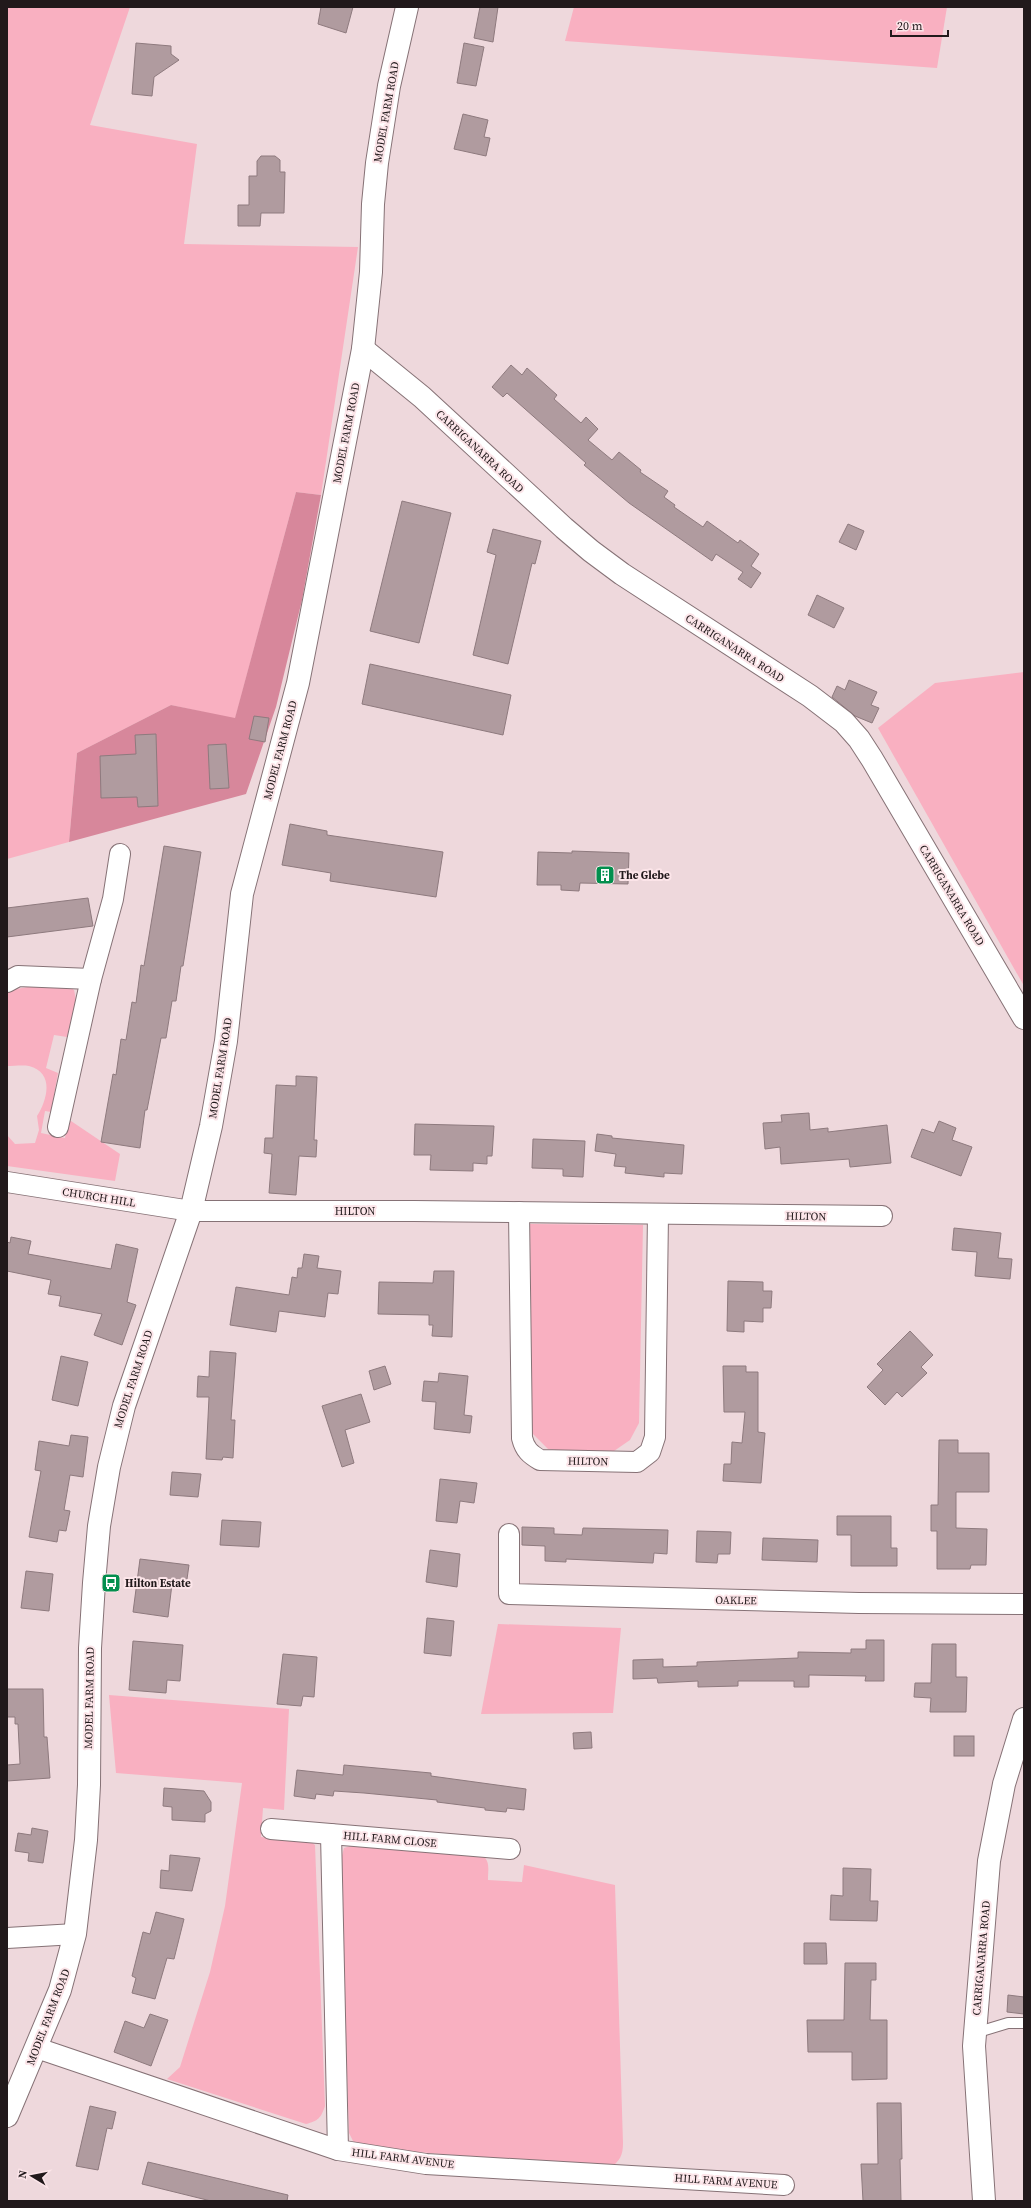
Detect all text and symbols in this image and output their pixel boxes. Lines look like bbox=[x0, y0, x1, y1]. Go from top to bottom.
scale bar bbox=[891, 12, 948, 38]
text: 20 m bbox=[897, 18, 923, 34]
street label: MODEL FARM ROAD bbox=[370, 60, 403, 164]
street label: MODEL FARM ROAD bbox=[329, 381, 364, 485]
street label: CARRIGANARRA ROAD bbox=[432, 407, 527, 496]
street label: CARRIGANARRA ROAD bbox=[682, 611, 787, 686]
street label: MODEL FARM ROAD bbox=[260, 699, 301, 801]
street label: CARRIGANARRA ROAD bbox=[915, 842, 988, 949]
building icon: The Glebe bbox=[594, 864, 616, 886]
place label: The Glebe bbox=[619, 868, 670, 883]
street label: MODEL FARM ROAD bbox=[205, 1016, 236, 1120]
street label: CHURCH HILL bbox=[61, 1184, 137, 1211]
street label: HILTON bbox=[335, 1204, 375, 1219]
street label: HILTON bbox=[786, 1209, 826, 1224]
street label: MODEL FARM ROAD bbox=[111, 1328, 156, 1430]
street label: HILTON bbox=[568, 1454, 608, 1469]
bus stop icon: Hilton Estate bbox=[100, 1572, 122, 1594]
place label: Hilton Estate bbox=[125, 1576, 191, 1591]
street label: OAKLEE bbox=[715, 1593, 757, 1608]
street label: MODEL FARM ROAD bbox=[81, 1647, 98, 1749]
street label: HILL FARM CLOSE bbox=[343, 1828, 438, 1851]
street label: CARRIGANARRA ROAD bbox=[969, 1900, 994, 2016]
street label: MODEL FARM ROAD bbox=[23, 1967, 74, 2068]
street label: HILL FARM AVENUE bbox=[351, 2145, 455, 2172]
north arrow bbox=[12, 2156, 52, 2196]
text: N bbox=[15, 2169, 31, 2180]
street label: HILL FARM AVENUE bbox=[674, 2170, 778, 2193]

